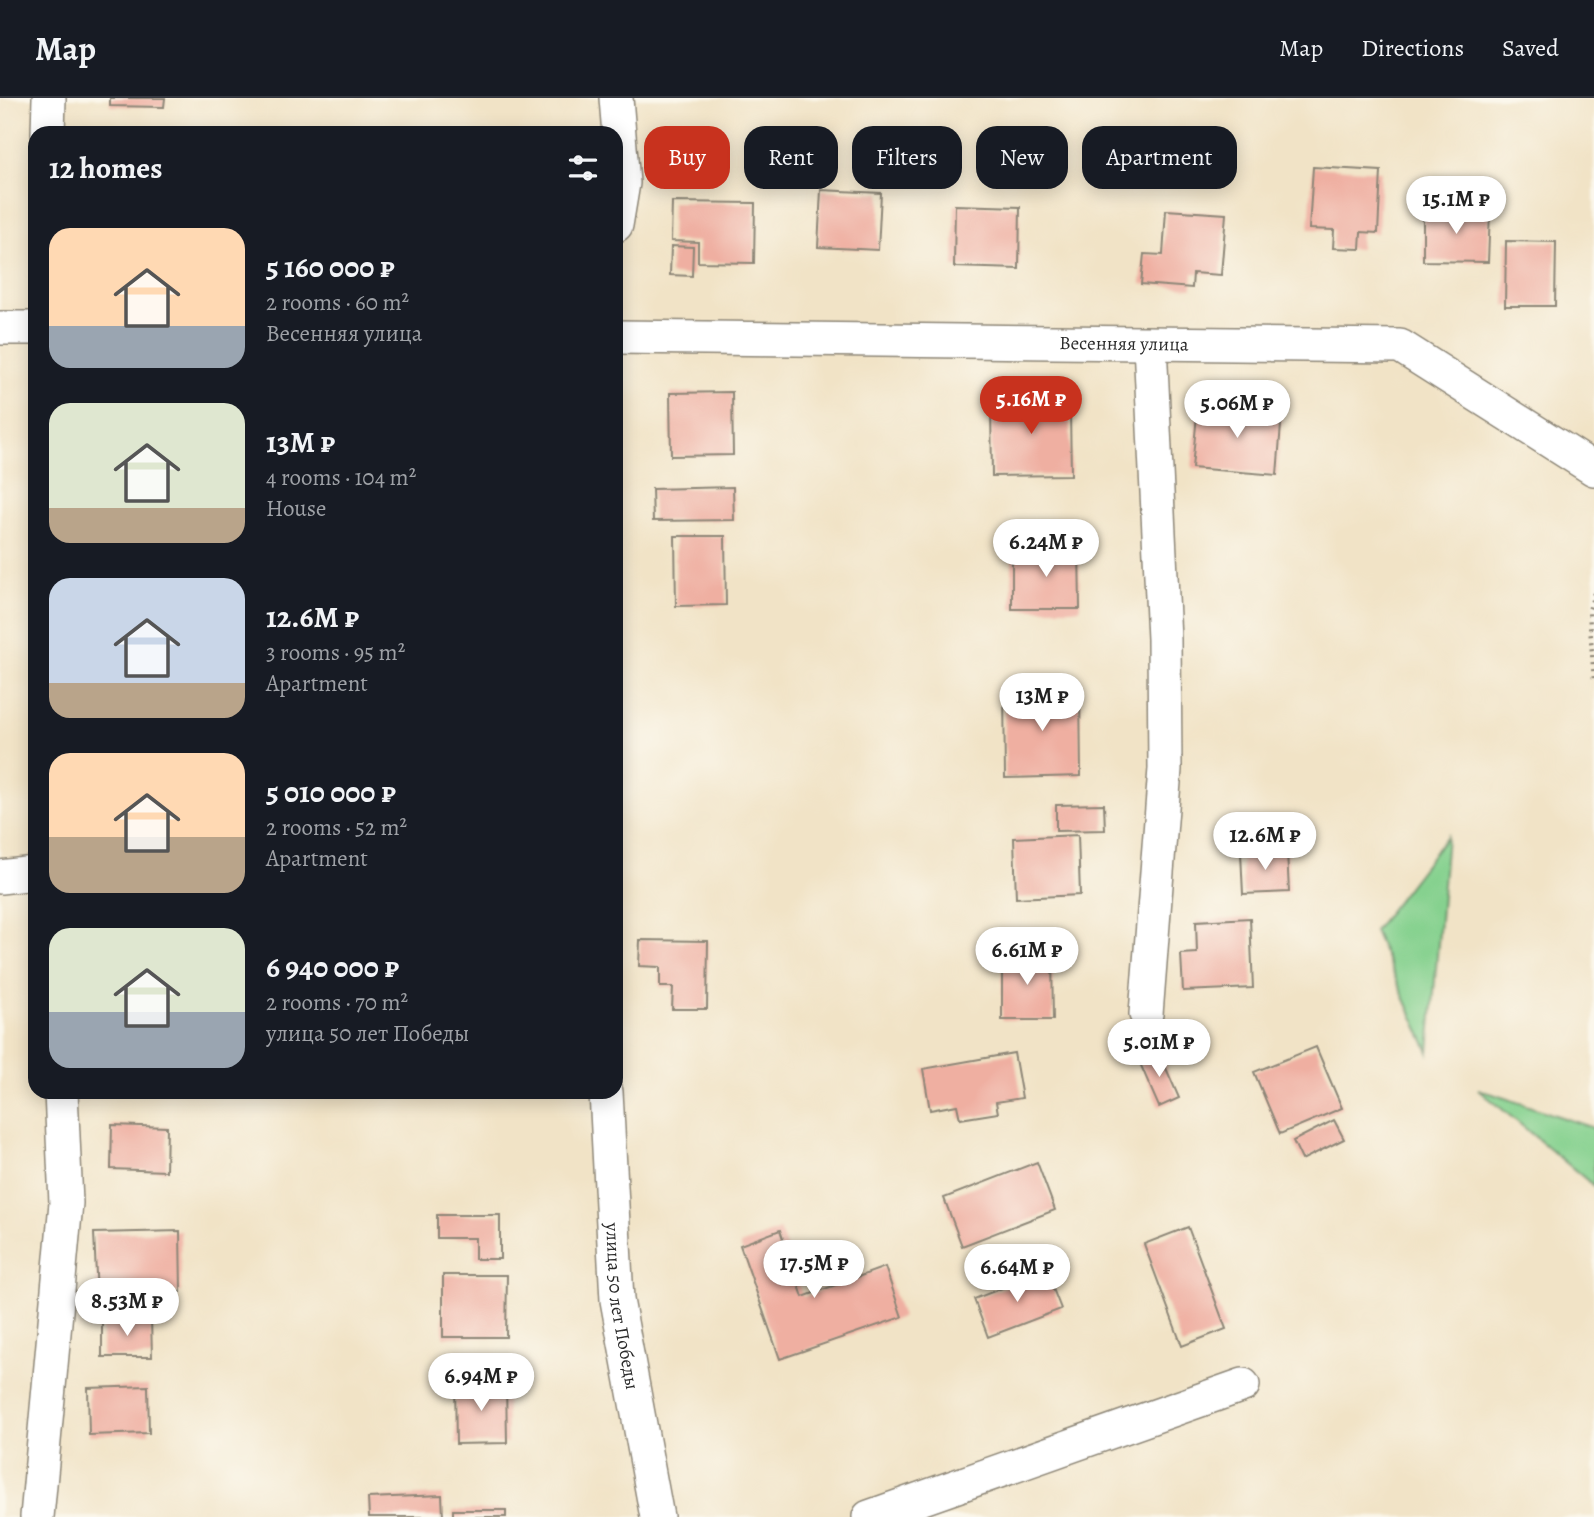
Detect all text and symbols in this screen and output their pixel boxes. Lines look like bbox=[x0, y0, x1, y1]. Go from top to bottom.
text: Map bbox=[35, 26, 96, 71]
text: Map bbox=[1279, 32, 1323, 64]
text: Directions bbox=[1361, 32, 1464, 64]
text: Saved bbox=[1502, 32, 1559, 64]
chip: Buy bbox=[644, 126, 730, 189]
chip: Rent bbox=[744, 126, 838, 189]
chip: Filters bbox=[852, 126, 962, 189]
chip: New bbox=[976, 126, 1068, 189]
chip: Apartment bbox=[1082, 126, 1237, 189]
text: 12 homes bbox=[49, 148, 162, 188]
icon: filters bbox=[564, 149, 602, 187]
pin: 15.1M ₽ bbox=[1391, 176, 1521, 236]
text: 15.1M ₽ bbox=[1422, 183, 1490, 214]
text: 5 160 000 ₽ bbox=[266, 247, 395, 287]
icon: home bbox=[105, 256, 189, 340]
text: 2 rooms · 60 m² bbox=[266, 287, 409, 318]
text: Весенняя улица bbox=[266, 318, 422, 349]
street label: Весенняя улица bbox=[1059, 330, 1189, 358]
pin: 5.16M ₽ bbox=[966, 376, 1096, 436]
pin: 5.06M ₽ bbox=[1172, 380, 1302, 440]
text: 5.16M ₽ bbox=[996, 383, 1066, 414]
text: 5.06M ₽ bbox=[1200, 387, 1274, 418]
text: 13M ₽ bbox=[266, 422, 335, 462]
icon: home bbox=[105, 431, 189, 515]
text: 4 rooms · 104 m² bbox=[266, 462, 416, 493]
text: House bbox=[266, 493, 326, 524]
pin: 6.24M ₽ bbox=[981, 519, 1111, 579]
text: 6.24M ₽ bbox=[1009, 526, 1083, 557]
text: 12.6M ₽ bbox=[266, 597, 359, 637]
icon: home bbox=[105, 606, 189, 690]
text: 3 rooms · 95 m² bbox=[266, 637, 405, 668]
text: Apartment bbox=[266, 668, 368, 699]
pin: 13M ₽ bbox=[993, 674, 1091, 733]
text: 13M ₽ bbox=[1015, 680, 1069, 711]
text: 5 010 000 ₽ bbox=[266, 772, 396, 812]
icon: home bbox=[105, 781, 189, 865]
text: 2 rooms · 52 m² bbox=[266, 812, 407, 843]
pin: 12.6M ₽ bbox=[1200, 812, 1330, 872]
text: 12.6M ₽ bbox=[1229, 819, 1301, 850]
text: Apartment bbox=[266, 843, 368, 874]
pin: 6.61M ₽ bbox=[962, 928, 1092, 987]
text: 6.61M ₽ bbox=[991, 934, 1063, 965]
text: 6 940 000 ₽ bbox=[266, 947, 399, 987]
icon: home bbox=[105, 956, 189, 1040]
text: 2 rooms · 70 m² bbox=[266, 987, 408, 1018]
text: улица 50 лет Победы bbox=[266, 1018, 469, 1049]
pin: 5.01M ₽ bbox=[1094, 1020, 1224, 1079]
text: 5.01M ₽ bbox=[1124, 1026, 1194, 1057]
street label: улица 50 лет Победы bbox=[599, 1221, 645, 1392]
pin: 17.5M ₽ bbox=[749, 1240, 879, 1300]
pin: 6.64M ₽ bbox=[952, 1244, 1082, 1304]
text: 17.5M ₽ bbox=[779, 1247, 849, 1278]
text: 6.64M ₽ bbox=[980, 1251, 1054, 1282]
pin: 8.53M ₽ bbox=[62, 1278, 192, 1338]
text: 8.53M ₽ bbox=[91, 1285, 163, 1316]
pin: 6.94M ₽ bbox=[416, 1354, 546, 1413]
text: 6.94M ₽ bbox=[444, 1360, 518, 1391]

